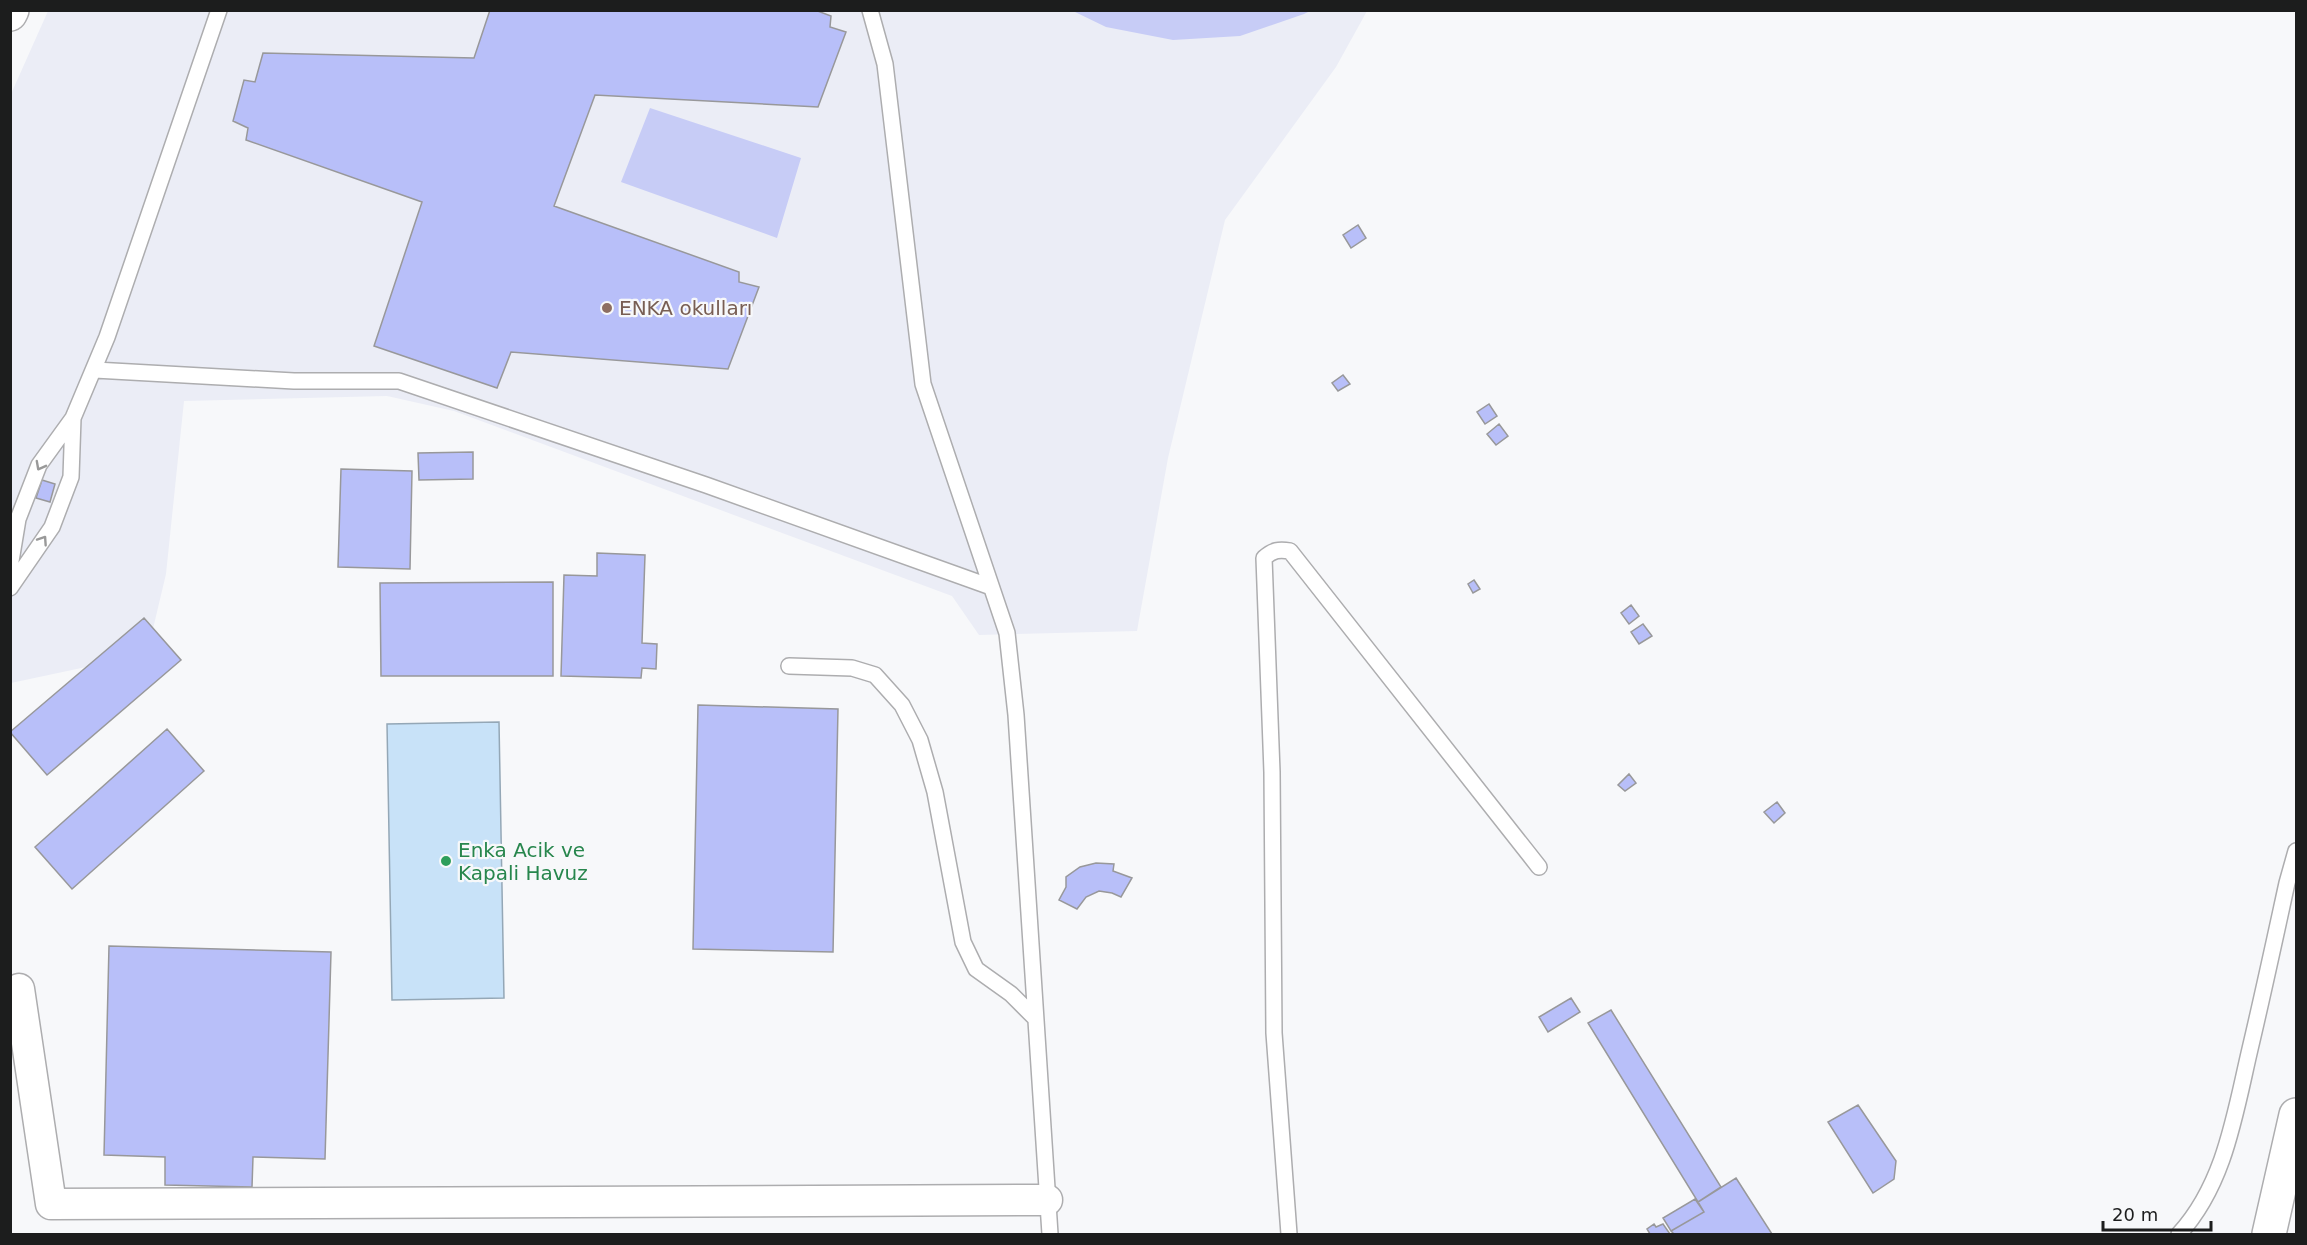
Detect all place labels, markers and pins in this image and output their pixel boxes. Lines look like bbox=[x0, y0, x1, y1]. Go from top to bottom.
place label: ENKA okulları bbox=[619, 296, 752, 320]
marker: ENKA okulları bbox=[600, 301, 614, 315]
place label: Enka Acik ve Kapali Havuz bbox=[458, 838, 588, 885]
marker: Enka Acik ve Kapali Havuz bbox=[439, 854, 453, 868]

